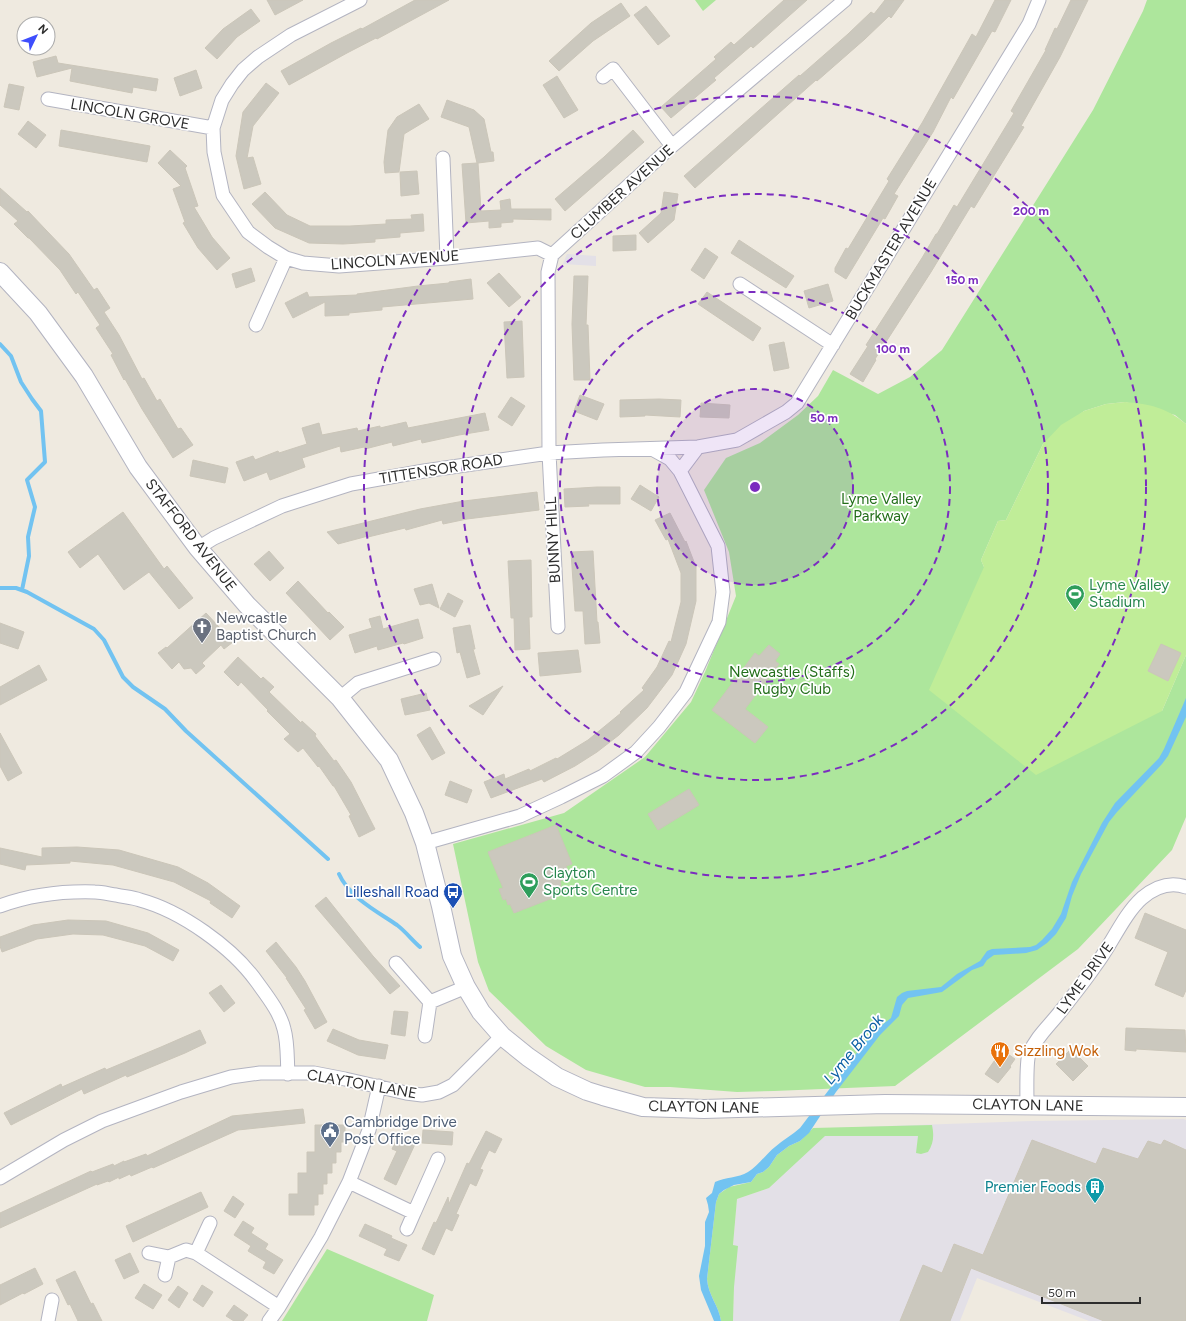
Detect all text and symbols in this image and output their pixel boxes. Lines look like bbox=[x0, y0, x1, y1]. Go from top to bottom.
north arrow bbox=[16, 16, 56, 56]
text: N bbox=[35, 22, 51, 37]
street label: LINCOLN GROVE bbox=[69, 95, 191, 133]
street label: CLUMBER AVENUE bbox=[567, 141, 677, 243]
street label: BUCKMASTER AVENUE bbox=[842, 175, 940, 323]
text: 200 m bbox=[1013, 204, 1049, 218]
street label: LINCOLN AVENUE bbox=[330, 247, 460, 273]
text: 150 m bbox=[945, 273, 979, 287]
text: 100 m bbox=[876, 342, 910, 356]
text: 50 m bbox=[810, 411, 838, 425]
street label: TITTENSOR ROAD bbox=[378, 450, 504, 488]
street label: STAFFORD AVENUE bbox=[141, 475, 241, 595]
centre of rings bbox=[748, 480, 762, 494]
park label: Lyme Valley Parkway bbox=[841, 490, 921, 525]
street label: BUNNY HILL bbox=[542, 496, 564, 584]
place label: Lyme Valley Stadium bbox=[1089, 576, 1169, 611]
sports icon: Lyme Valley Stadium bbox=[1064, 583, 1086, 611]
place label: Newcastle Baptist Church bbox=[216, 609, 316, 644]
church icon: Newcastle Baptist Church bbox=[191, 616, 213, 644]
park label: Newcastle (Staffs) Rugby Club bbox=[729, 663, 855, 698]
place label: Clayton Sports Centre bbox=[543, 864, 638, 899]
sports icon: Clayton Sports Centre bbox=[518, 871, 540, 899]
bus stop icon: Lilleshall Road bbox=[442, 881, 464, 909]
place label: Lilleshall Road bbox=[345, 883, 439, 901]
street label: LYME DRIVE bbox=[1053, 938, 1117, 1018]
water label: Lyme Brook bbox=[819, 1010, 888, 1088]
restaurant icon: Sizzling Wok bbox=[989, 1040, 1011, 1068]
place label: Sizzling Wok bbox=[1014, 1042, 1100, 1060]
street label: CLAYTON LANE bbox=[306, 1065, 418, 1103]
street label: CLAYTON LANE bbox=[972, 1095, 1084, 1115]
street label: CLAYTON LANE bbox=[648, 1097, 760, 1117]
place label: Cambridge Drive Post Office bbox=[344, 1113, 457, 1148]
public building icon: Cambridge Drive Post Office bbox=[319, 1120, 341, 1148]
building icon: Premier Foods bbox=[1084, 1176, 1106, 1204]
place label: Premier Foods bbox=[985, 1178, 1081, 1196]
scale bar bbox=[1042, 1279, 1140, 1305]
text: 50 m bbox=[1048, 1286, 1076, 1300]

